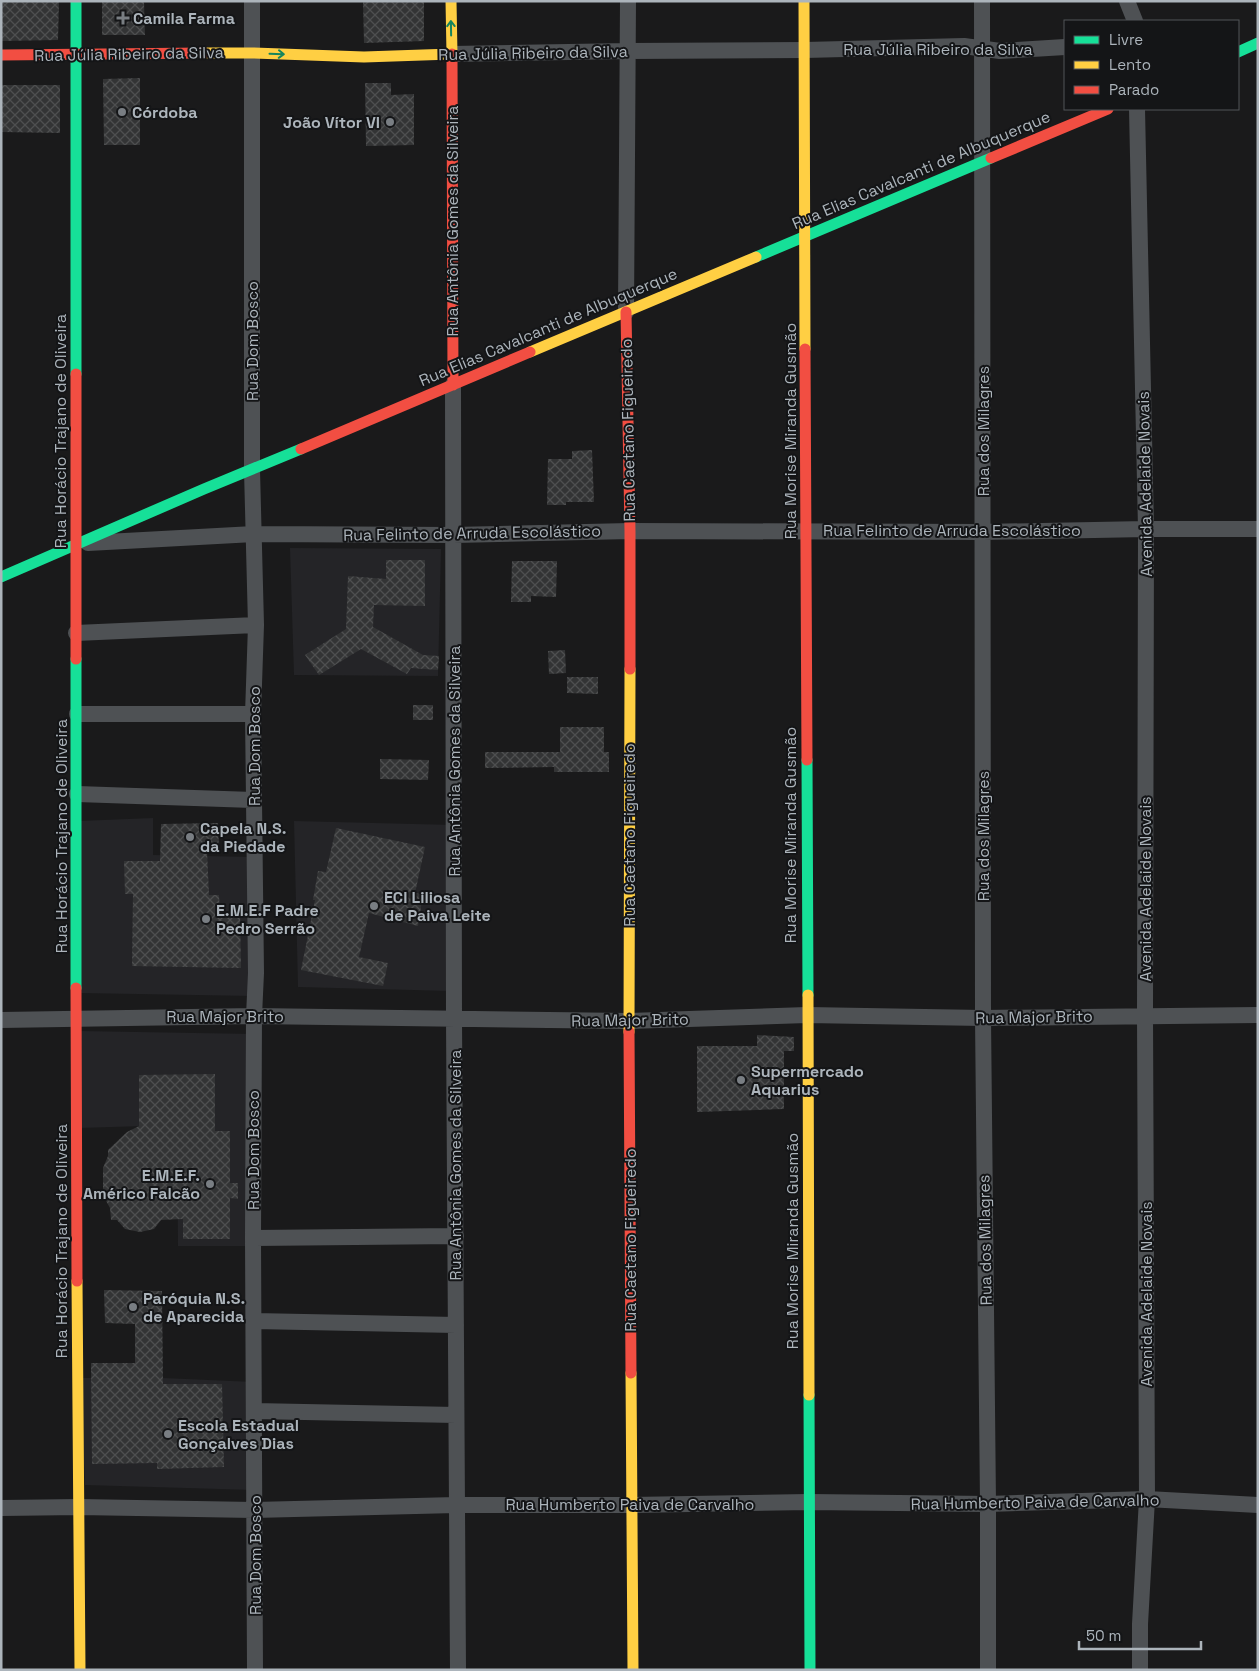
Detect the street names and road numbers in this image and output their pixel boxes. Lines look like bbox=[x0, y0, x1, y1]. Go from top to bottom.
street label: Rua Júlia Ribeiro da Silva bbox=[843, 39, 1033, 60]
street label: Rua Júlia Ribeiro da Silva bbox=[438, 41, 628, 65]
street label: Rua Júlia Ribeiro da Silva bbox=[34, 42, 224, 66]
street label: Rua Antônia Gomes da Silveira bbox=[442, 106, 463, 336]
street label: Rua Elias Cavalcanti de Albuquerque bbox=[789, 106, 1053, 234]
street label: Rua Elias Cavalcanti de Albuquerque bbox=[416, 263, 680, 391]
street label: Rua Dom Bosco bbox=[242, 281, 263, 401]
street label: Rua Horácio Trajano de Oliveira bbox=[50, 314, 71, 548]
street label: Rua Morise Miranda Gusmão bbox=[780, 323, 801, 539]
street label: Rua Caetano Figueiredo bbox=[616, 338, 640, 522]
street label: Rua dos Milagres bbox=[973, 366, 994, 496]
street label: Avenida Adelaide Novais bbox=[1133, 391, 1157, 577]
street label: Rua Felinto de Arruda Escolástico bbox=[343, 520, 601, 546]
street label: Rua Felinto de Arruda Escolástico bbox=[823, 520, 1081, 541]
street label: Rua Antônia Gomes da Silveira bbox=[444, 646, 465, 876]
street label: Rua Dom Bosco bbox=[244, 686, 265, 806]
street label: Rua Horácio Trajano de Oliveira bbox=[51, 719, 72, 953]
street label: Rua Morise Miranda Gusmão bbox=[780, 727, 801, 943]
street label: Rua Caetano Figueiredo bbox=[619, 743, 640, 927]
street label: Rua dos Milagres bbox=[973, 771, 994, 901]
street label: Avenida Adelaide Novais bbox=[1135, 796, 1156, 982]
street label: Rua Major Brito bbox=[975, 1005, 1093, 1029]
street label: Rua Major Brito bbox=[166, 1006, 284, 1027]
street label: Rua Major Brito bbox=[571, 1008, 689, 1032]
street label: Rua Antônia Gomes da Silveira bbox=[445, 1050, 466, 1280]
street label: Rua Dom Bosco bbox=[243, 1090, 264, 1210]
street label: Rua Horácio Trajano de Oliveira bbox=[51, 1124, 72, 1358]
street label: Rua Morise Miranda Gusmão bbox=[782, 1133, 803, 1349]
street label: Rua Caetano Figueiredo bbox=[620, 1148, 641, 1332]
street label: Rua dos Milagres bbox=[973, 1175, 997, 1305]
street label: Avenida Adelaide Novais bbox=[1136, 1201, 1157, 1387]
street label: Rua Humberto Paiva de Carvalho bbox=[910, 1489, 1160, 1515]
street label: Rua Humberto Paiva de Carvalho bbox=[506, 1494, 754, 1515]
street label: Rua Dom Bosco bbox=[245, 1495, 266, 1615]

